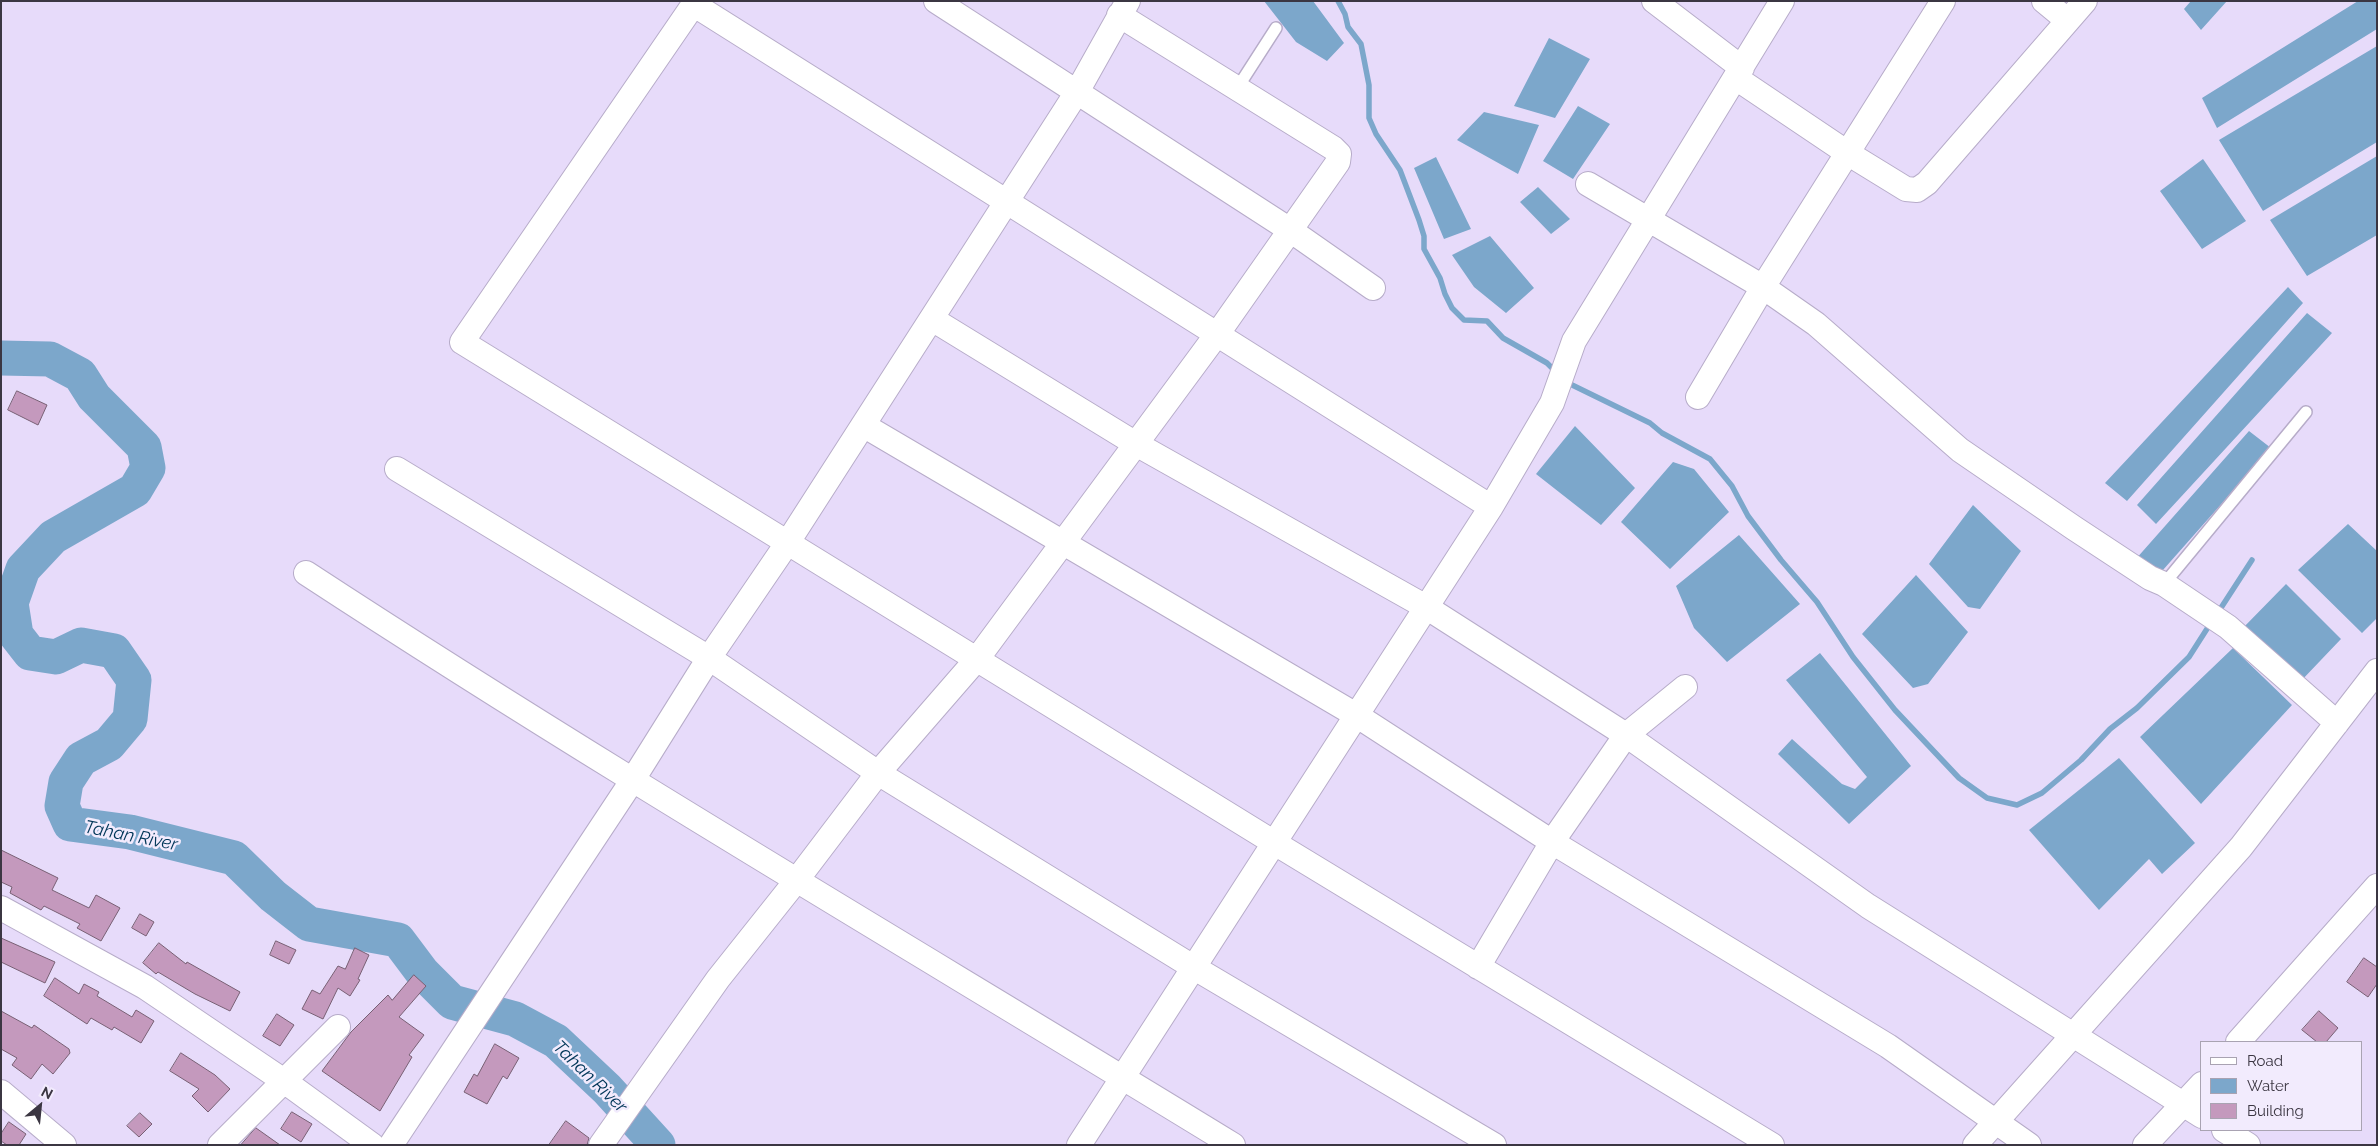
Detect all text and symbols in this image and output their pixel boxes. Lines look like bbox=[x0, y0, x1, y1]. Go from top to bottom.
water label: Tahan River bbox=[83, 816, 179, 856]
water label: Tahan River bbox=[549, 1036, 631, 1118]
legend bbox=[2200, 1041, 2363, 1131]
text: Road bbox=[2247, 1052, 2283, 1070]
text: Water bbox=[2247, 1077, 2289, 1095]
north arrow bbox=[15, 1081, 65, 1131]
text: N bbox=[39, 1083, 56, 1102]
text: Building bbox=[2247, 1102, 2304, 1120]

